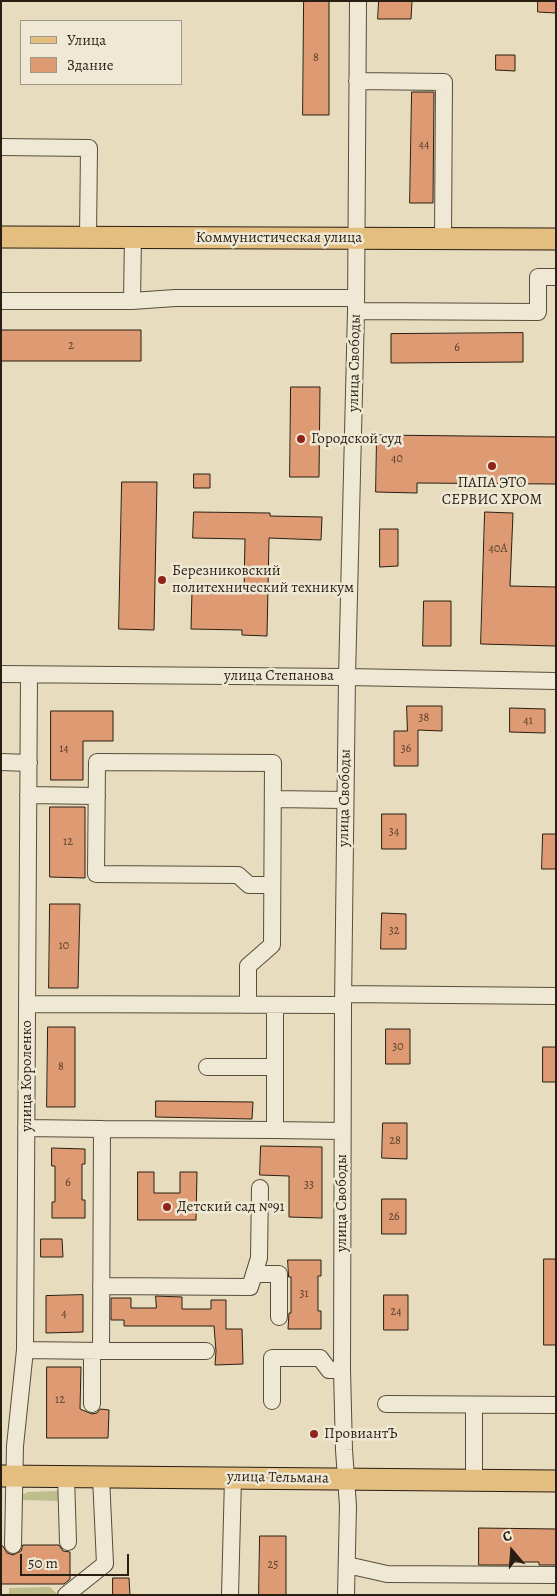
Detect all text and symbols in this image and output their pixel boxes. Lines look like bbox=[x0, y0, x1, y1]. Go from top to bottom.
legend bbox=[20, 20, 182, 85]
text: Улица bbox=[67, 30, 106, 50]
house number: 8 bbox=[313, 51, 319, 65]
text: Здание bbox=[67, 55, 114, 75]
house number: 44 bbox=[419, 138, 429, 152]
street label: Коммунистическая улица bbox=[196, 229, 362, 247]
street label: улица Свободы bbox=[345, 314, 365, 412]
house number: 2 bbox=[68, 339, 74, 353]
house number: 6 bbox=[454, 341, 460, 355]
place label: Городской суд bbox=[311, 430, 402, 448]
marker: Городской суд bbox=[295, 433, 307, 445]
house number: 40 bbox=[391, 452, 403, 466]
marker: ПАПА ЭТО СЕРВИС ХРОМ bbox=[486, 460, 498, 472]
place label: ПАПА ЭТО СЕРВИС ХРОМ bbox=[442, 474, 542, 509]
house number: 40А bbox=[489, 542, 507, 556]
place label: Березниковский политехнический техникум bbox=[172, 562, 354, 597]
marker: Березниковский политехнический техникум bbox=[156, 574, 168, 586]
street label: улица Степанова bbox=[224, 667, 334, 685]
house number: 38 bbox=[419, 711, 429, 725]
house number: 41 bbox=[523, 714, 533, 728]
house number: 14 bbox=[59, 742, 69, 756]
house number: 36 bbox=[401, 742, 411, 756]
street label: улица Свободы bbox=[335, 749, 355, 847]
house number: 34 bbox=[389, 825, 399, 839]
house number: 12 bbox=[63, 835, 73, 849]
house number: 32 bbox=[389, 924, 399, 938]
house number: 10 bbox=[59, 939, 69, 953]
street label: улица Короленко bbox=[18, 1020, 36, 1132]
house number: 30 bbox=[392, 1040, 404, 1054]
house number: 8 bbox=[58, 1060, 64, 1074]
house number: 28 bbox=[389, 1134, 401, 1148]
street label: улица Свободы bbox=[333, 1154, 351, 1252]
house number: 6 bbox=[65, 1176, 71, 1190]
house number: 33 bbox=[304, 1178, 314, 1192]
place label: Детский сад №91 bbox=[177, 1198, 285, 1216]
marker: Детский сад №91 bbox=[161, 1201, 173, 1213]
house number: 26 bbox=[388, 1210, 400, 1224]
house number: 31 bbox=[299, 1287, 309, 1301]
house number: 24 bbox=[390, 1305, 402, 1319]
house number: 4 bbox=[61, 1307, 67, 1321]
house number: 12 bbox=[55, 1393, 65, 1407]
place label: ПровиантЪ bbox=[324, 1425, 398, 1443]
marker: ПровиантЪ bbox=[308, 1428, 320, 1440]
street label: улица Тельмана bbox=[227, 1468, 329, 1488]
north arrow bbox=[487, 1526, 537, 1576]
text: С bbox=[500, 1526, 514, 1547]
scale bar bbox=[22, 1544, 131, 1576]
text: 50 m bbox=[28, 1553, 58, 1573]
house number: 25 bbox=[268, 1558, 278, 1572]

